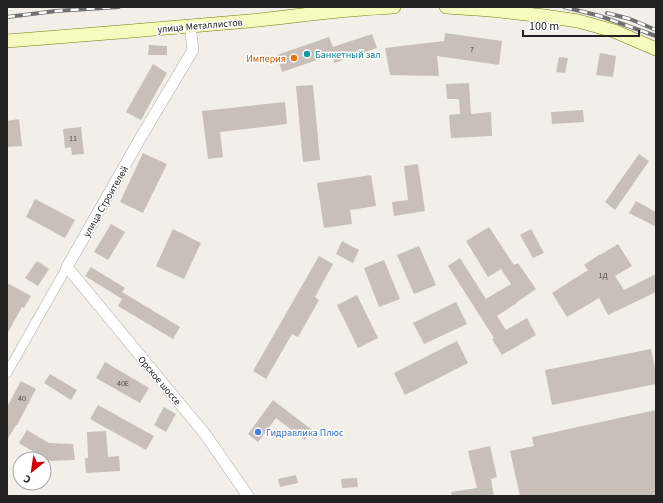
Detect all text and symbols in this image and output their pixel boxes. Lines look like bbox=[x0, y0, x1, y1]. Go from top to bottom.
scale bar bbox=[523, 12, 639, 38]
street label: улица Металлистов bbox=[157, 15, 243, 37]
text: 100 m bbox=[529, 18, 559, 35]
house number: 7 bbox=[470, 44, 474, 55]
place label: Банкетный зал bbox=[315, 48, 381, 62]
marker: Банкетный зал bbox=[302, 49, 312, 59]
place label: Империя bbox=[246, 52, 286, 66]
marker: Империя bbox=[289, 53, 299, 63]
house number: 11 bbox=[69, 133, 77, 144]
street label: улица Строителей bbox=[80, 163, 132, 240]
house number: 1Д bbox=[598, 270, 608, 281]
street label: Орское шоссе bbox=[134, 353, 184, 408]
house number: 40Е bbox=[117, 378, 129, 389]
house number: 40 bbox=[18, 393, 26, 404]
place label: Гидравлика Плюс bbox=[266, 426, 344, 440]
marker: Гидравлика Плюс bbox=[253, 427, 263, 437]
north arrow bbox=[12, 451, 52, 491]
text: С bbox=[20, 471, 34, 487]

